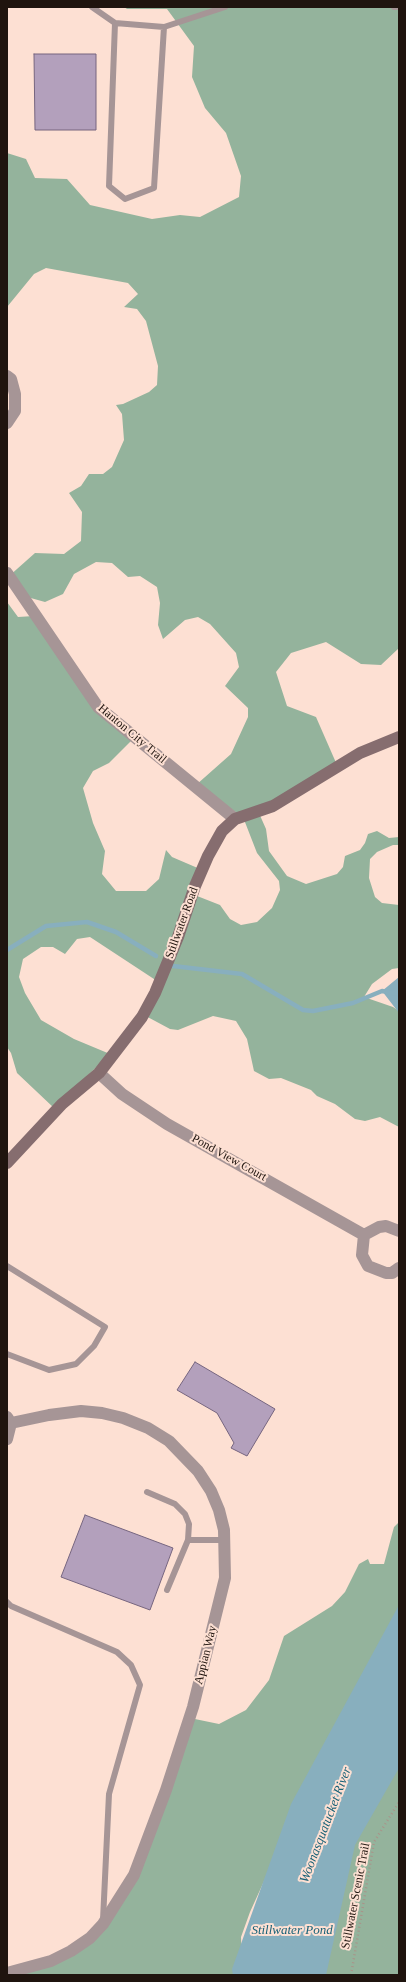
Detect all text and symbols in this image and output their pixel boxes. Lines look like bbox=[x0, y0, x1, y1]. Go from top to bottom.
street label: Hanton City Trail bbox=[95, 701, 169, 767]
street label: Stillwater Road bbox=[162, 885, 202, 961]
street label: Pond View Court bbox=[189, 1132, 269, 1184]
street label: Appian Way bbox=[192, 1624, 220, 1686]
water label: Woonasquatucket River bbox=[297, 1765, 355, 1885]
street label: Stillwater Scenic Trail bbox=[339, 1842, 373, 1950]
water label: Stillwater Pond bbox=[251, 1923, 333, 1939]

